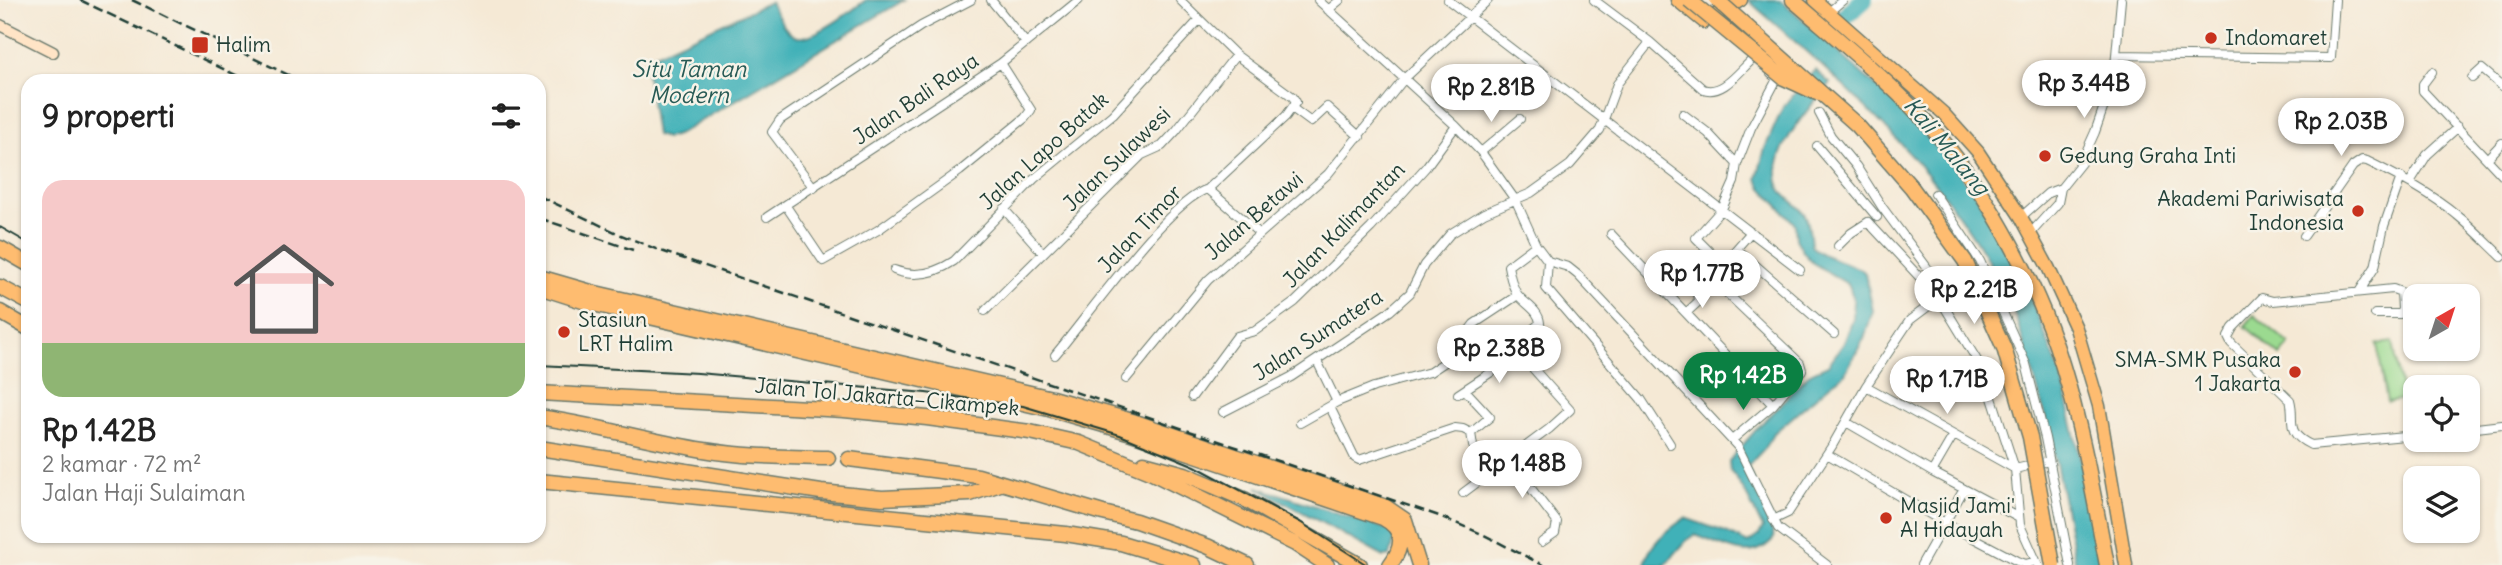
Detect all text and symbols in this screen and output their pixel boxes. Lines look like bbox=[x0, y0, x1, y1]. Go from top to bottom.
place label: Indomaret bbox=[2225, 24, 2327, 51]
marker: Indomaret bbox=[2203, 30, 2219, 46]
place label: Halim bbox=[216, 31, 271, 58]
marker: Halim bbox=[190, 35, 210, 55]
street label: Jalan Bali Raya bbox=[848, 47, 984, 151]
water label: Situ Taman Modern bbox=[632, 54, 747, 109]
pin: Rp 3.44B bbox=[2012, 60, 2156, 120]
pin: Rp 2.81B bbox=[1419, 64, 1563, 124]
text: Rp 3.44B bbox=[2038, 68, 2130, 97]
text: Rp 2.81B bbox=[1447, 72, 1535, 101]
street label: Jalan Lapo Batak bbox=[974, 86, 1114, 216]
water label: Kali Malang bbox=[1898, 91, 1998, 202]
text: 9 properti bbox=[42, 97, 175, 135]
icon: filters bbox=[487, 97, 525, 135]
pin: Rp 2.03B bbox=[2269, 99, 2413, 158]
street label: Jalan Sulawesi bbox=[1057, 101, 1176, 217]
text: Rp 2.03B bbox=[2294, 106, 2388, 135]
place label: Gedung Graha Inti bbox=[2059, 142, 2236, 169]
marker: Gedung Graha Inti bbox=[2037, 148, 2053, 164]
street label: Jalan Kalimantan bbox=[1277, 156, 1410, 293]
street label: Jalan Betawi bbox=[1199, 165, 1309, 266]
street label: Jalan Timor bbox=[1092, 179, 1188, 278]
place label: Akademi Pariwisata Indonesia bbox=[2157, 185, 2344, 236]
marker: Akademi Pariwisata Indonesia bbox=[2350, 203, 2366, 219]
icon: home bbox=[221, 226, 347, 352]
pin: Rp 1.77B bbox=[1630, 250, 1774, 310]
text: Rp 1.77B bbox=[1660, 258, 1744, 287]
pin: Rp 2.21B bbox=[1902, 266, 2046, 326]
text: Rp 2.21B bbox=[1930, 274, 2018, 303]
street label: Jalan Sumatera bbox=[1248, 283, 1388, 387]
north arrow bbox=[2403, 284, 2480, 360]
map controls bbox=[2403, 284, 2480, 543]
place label: Stasiun LRT Halim bbox=[578, 306, 673, 357]
marker: Stasiun LRT Halim bbox=[556, 324, 572, 340]
pin: Rp 2.38B bbox=[1427, 326, 1571, 385]
text: Rp 2.38B bbox=[1453, 333, 1545, 362]
place label: SMA-SMK Pusaka 1 Jakarta bbox=[2115, 346, 2281, 397]
pin: Rp 1.42B bbox=[1671, 352, 1815, 412]
pin: Rp 1.71B bbox=[1875, 356, 2019, 416]
text: Rp 1.42B bbox=[1699, 360, 1787, 389]
text: Rp 1.71B bbox=[1906, 364, 1988, 393]
marker: SMA-SMK Pusaka 1 Jakarta bbox=[2287, 364, 2303, 380]
street label: Jalan Tol Jakarta–Cikampek bbox=[754, 371, 1020, 422]
button: locate bbox=[2403, 375, 2480, 452]
text: Rp 1.42B bbox=[42, 411, 156, 449]
pin: Rp 1.48B bbox=[1450, 440, 1594, 500]
text: Rp 1.48B bbox=[1478, 448, 1566, 477]
text: 2 kamar · 72 m² bbox=[42, 449, 202, 478]
button: layers bbox=[2403, 466, 2480, 543]
text: Jalan Haji Sulaiman bbox=[42, 478, 246, 507]
place label: Masjid Jami' Al Hidayah bbox=[1900, 492, 2015, 543]
marker: Masjid Jami' Al Hidayah bbox=[1878, 510, 1894, 526]

